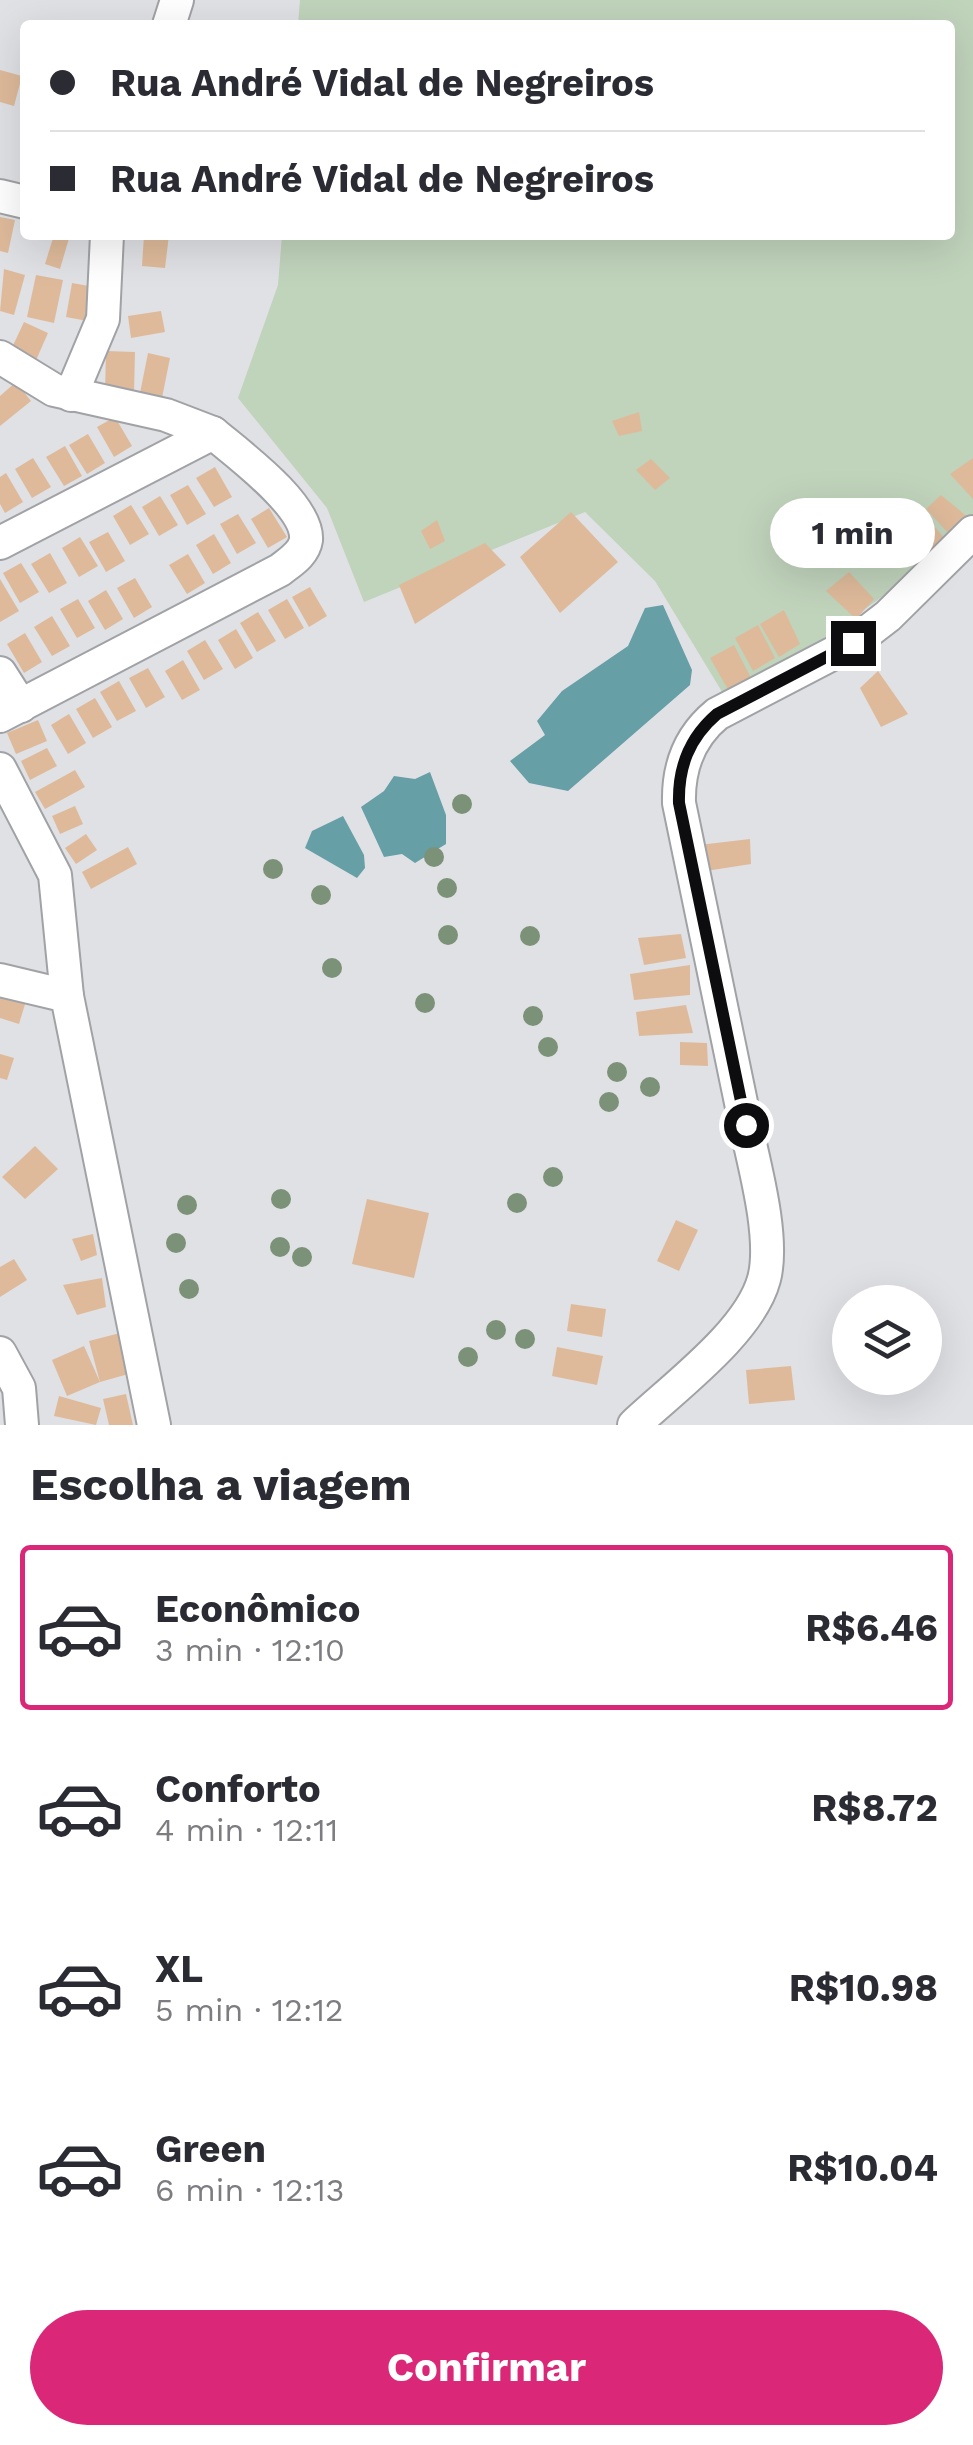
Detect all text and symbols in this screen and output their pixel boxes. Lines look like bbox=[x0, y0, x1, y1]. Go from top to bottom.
text: Rua André Vidal de Negreiros bbox=[110, 61, 654, 105]
text: Rua André Vidal de Negreiros bbox=[110, 157, 654, 201]
callout: 1 min bbox=[770, 498, 936, 568]
text: 1 min bbox=[811, 514, 894, 552]
route end bbox=[831, 621, 876, 666]
route start bbox=[724, 1103, 769, 1148]
map controls bbox=[832, 1285, 942, 1395]
button: layers bbox=[832, 1285, 942, 1395]
text: Escolha a viagem bbox=[30, 1458, 412, 1511]
icon: car bbox=[35, 1583, 125, 1673]
text: Econômico bbox=[155, 1587, 360, 1631]
text: R$6.46 bbox=[805, 1606, 938, 1650]
text: 3 min · 12:10 bbox=[155, 1631, 345, 1669]
icon: car bbox=[35, 1763, 125, 1853]
text: Conforto bbox=[155, 1767, 321, 1811]
text: R$8.72 bbox=[811, 1786, 938, 1830]
text: 4 min · 12:11 bbox=[155, 1811, 338, 1849]
icon: car bbox=[35, 1943, 125, 2033]
text: XL bbox=[155, 1947, 203, 1991]
text: R$10.98 bbox=[789, 1966, 938, 2010]
text: 5 min · 12:12 bbox=[155, 1991, 344, 2029]
icon: car bbox=[35, 2123, 125, 2213]
text: Green bbox=[155, 2127, 266, 2171]
text: R$10.04 bbox=[787, 2146, 938, 2190]
text: 6 min · 12:13 bbox=[155, 2171, 344, 2209]
button: Confirmar bbox=[30, 2310, 943, 2425]

